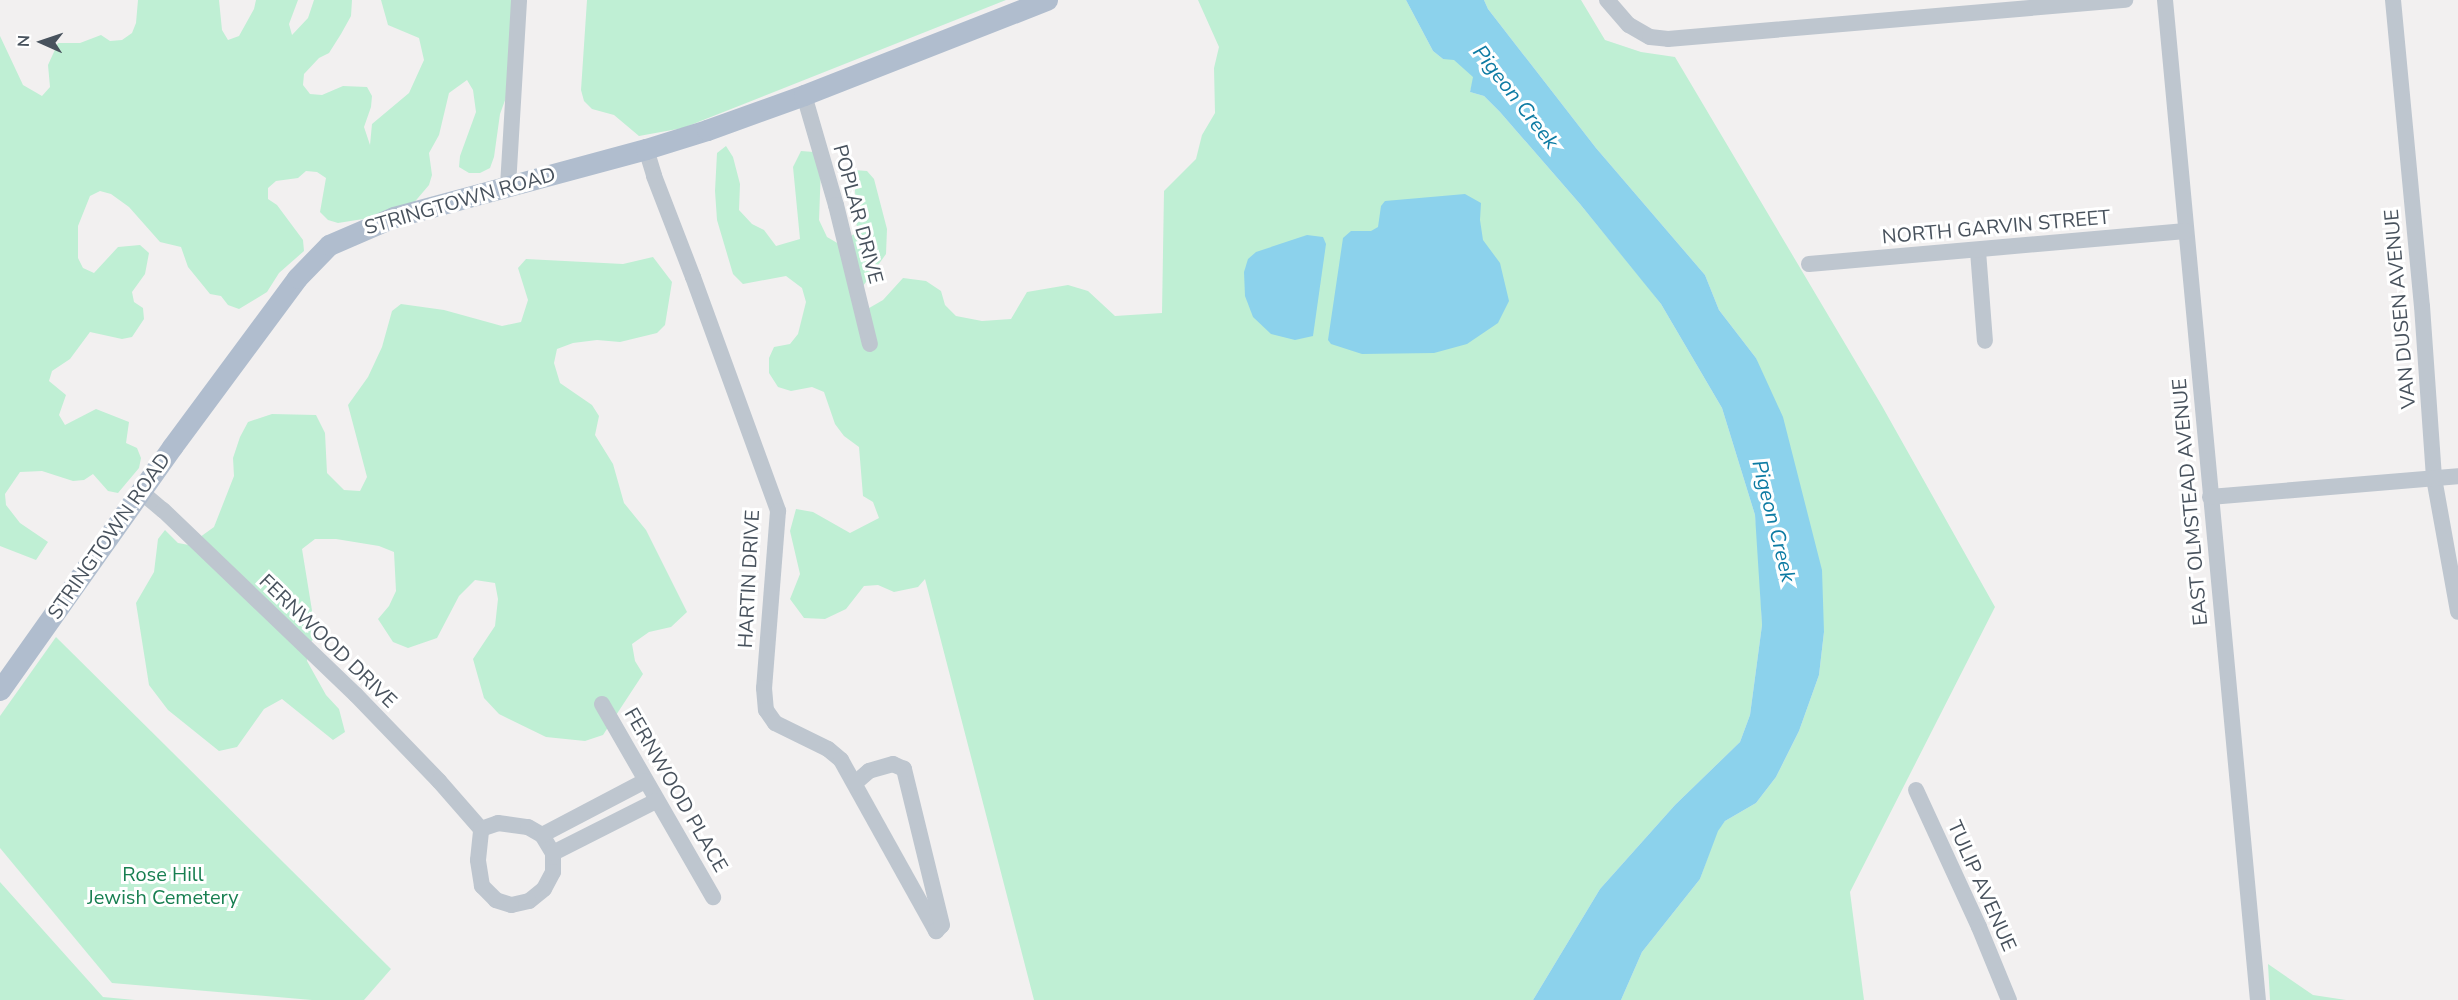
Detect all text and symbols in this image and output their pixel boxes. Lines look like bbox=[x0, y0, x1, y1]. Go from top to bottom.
north arrow bbox=[12, 12, 72, 72]
text: N bbox=[13, 35, 35, 48]
water label: Pigeon Creek bbox=[1468, 40, 1564, 154]
street label: POPLAR DRIVE bbox=[828, 142, 888, 286]
street label: STRINGTOWN ROAD bbox=[362, 162, 558, 240]
street label: NORTH GARVIN STREET bbox=[1881, 205, 2111, 249]
street label: VAN DUSEN AVENUE bbox=[2379, 208, 2421, 410]
street label: EAST OLMSTEAD AVENUE bbox=[2167, 377, 2213, 627]
street label: STRINGTOWN ROAD bbox=[43, 448, 175, 624]
water label: Pigeon Creek bbox=[1747, 457, 1801, 585]
street label: HARTIN DRIVE bbox=[733, 509, 765, 649]
street label: FERNWOOD DRIVE bbox=[254, 569, 402, 713]
street label: FERNWOOD PLACE bbox=[619, 704, 733, 876]
street label: TULIP AVENUE bbox=[1942, 817, 2022, 955]
park label: Rose Hill Jewish Cemetery bbox=[87, 862, 239, 909]

